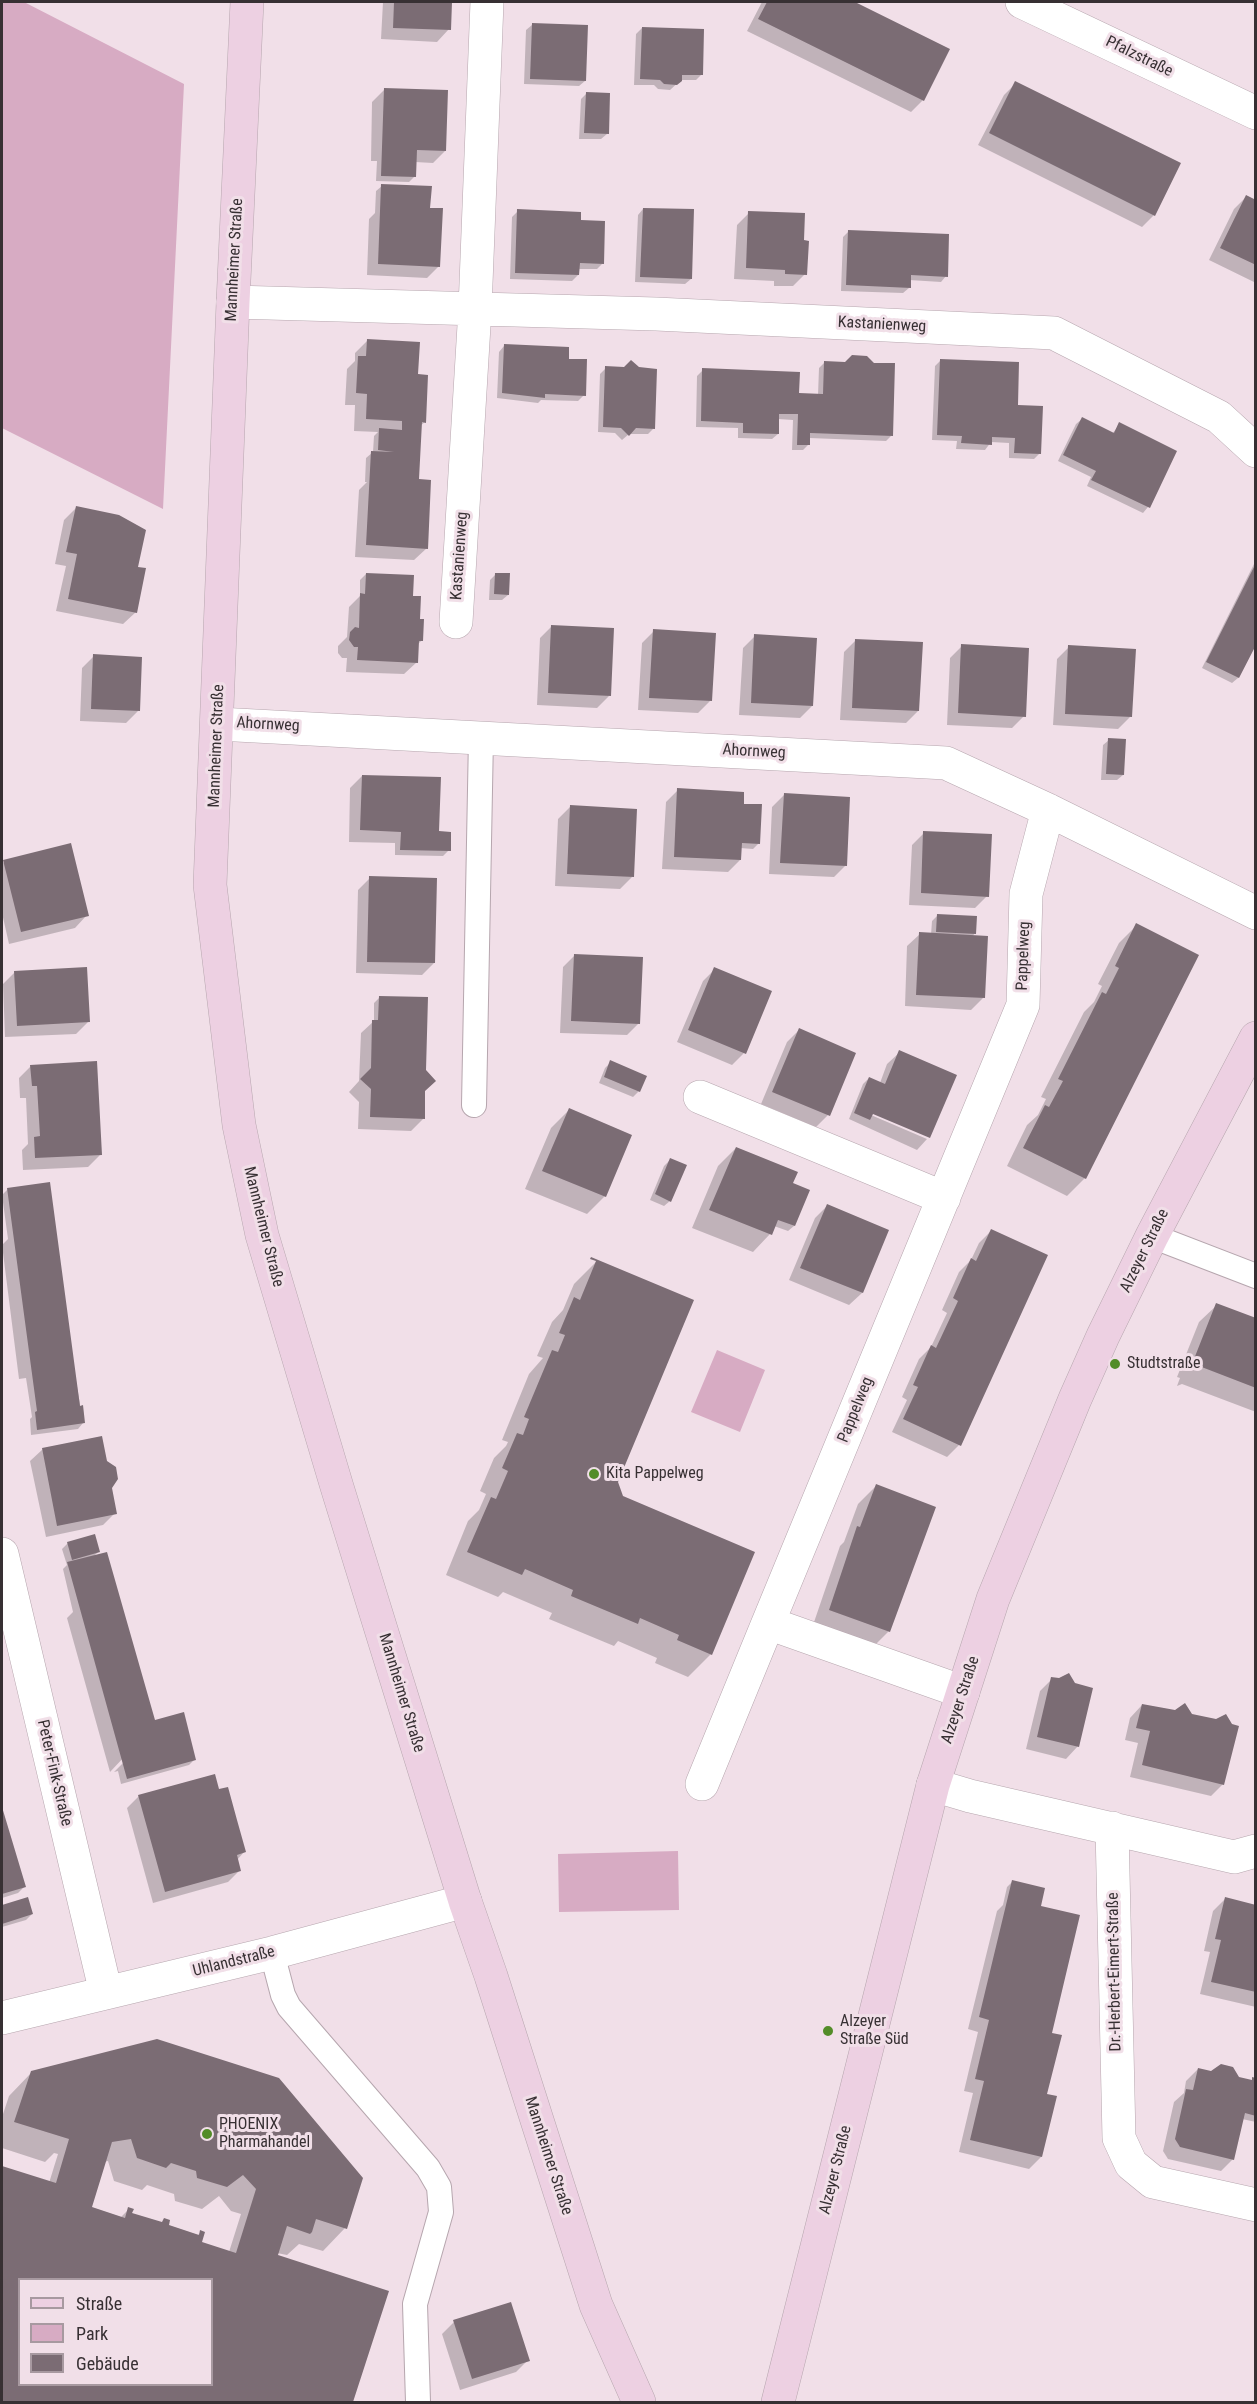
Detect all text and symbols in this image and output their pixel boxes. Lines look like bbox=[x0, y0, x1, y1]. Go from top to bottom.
street label: Pfalzstraße bbox=[1102, 33, 1176, 81]
street label: Mannheimer Straße bbox=[222, 198, 248, 322]
street label: Kastanienweg bbox=[837, 313, 927, 337]
street label: Kastanienweg bbox=[447, 511, 473, 601]
street label: Mannheimer Straße bbox=[205, 684, 229, 808]
street label: Ahornweg bbox=[236, 714, 300, 736]
street label: Ahornweg bbox=[722, 741, 786, 763]
street label: Pappelweg bbox=[1013, 921, 1035, 991]
street label: Mannheimer Straße bbox=[239, 1165, 287, 1289]
street label: Alzeyer Straße bbox=[1116, 1206, 1174, 1296]
place label: Studtstraße bbox=[1127, 1354, 1201, 1374]
marker: Studtstraße bbox=[1108, 1357, 1122, 1371]
street label: Pappelweg bbox=[834, 1374, 878, 1446]
place label: Kita Pappelweg bbox=[606, 1464, 704, 1484]
marker: Kita Pappelweg bbox=[587, 1467, 601, 1481]
street label: Mannheimer Straße bbox=[374, 1631, 428, 1755]
street label: Alzeyer Straße bbox=[938, 1654, 984, 1746]
street label: Peter-Fink-Straße bbox=[32, 1718, 76, 1828]
street label: Dr.-Herbert-Eimert-Straße bbox=[1104, 1892, 1126, 2052]
street label: Uhlandstraße bbox=[191, 1943, 277, 1981]
place label: Alzeyer Straße Süd bbox=[840, 2012, 909, 2050]
marker: Alzeyer Straße Süd bbox=[821, 2024, 835, 2038]
street label: Mannheimer Straße bbox=[520, 2094, 576, 2218]
place label: PHOENIX Pharmahandel bbox=[219, 2115, 310, 2153]
street label: Alzeyer Straße bbox=[816, 2124, 856, 2216]
marker: PHOENIX Pharmahandel bbox=[200, 2127, 214, 2141]
legend bbox=[18, 2278, 213, 2386]
text: Straße bbox=[76, 2293, 122, 2314]
text: Park bbox=[76, 2323, 108, 2344]
text: Gebäude bbox=[76, 2353, 139, 2374]

